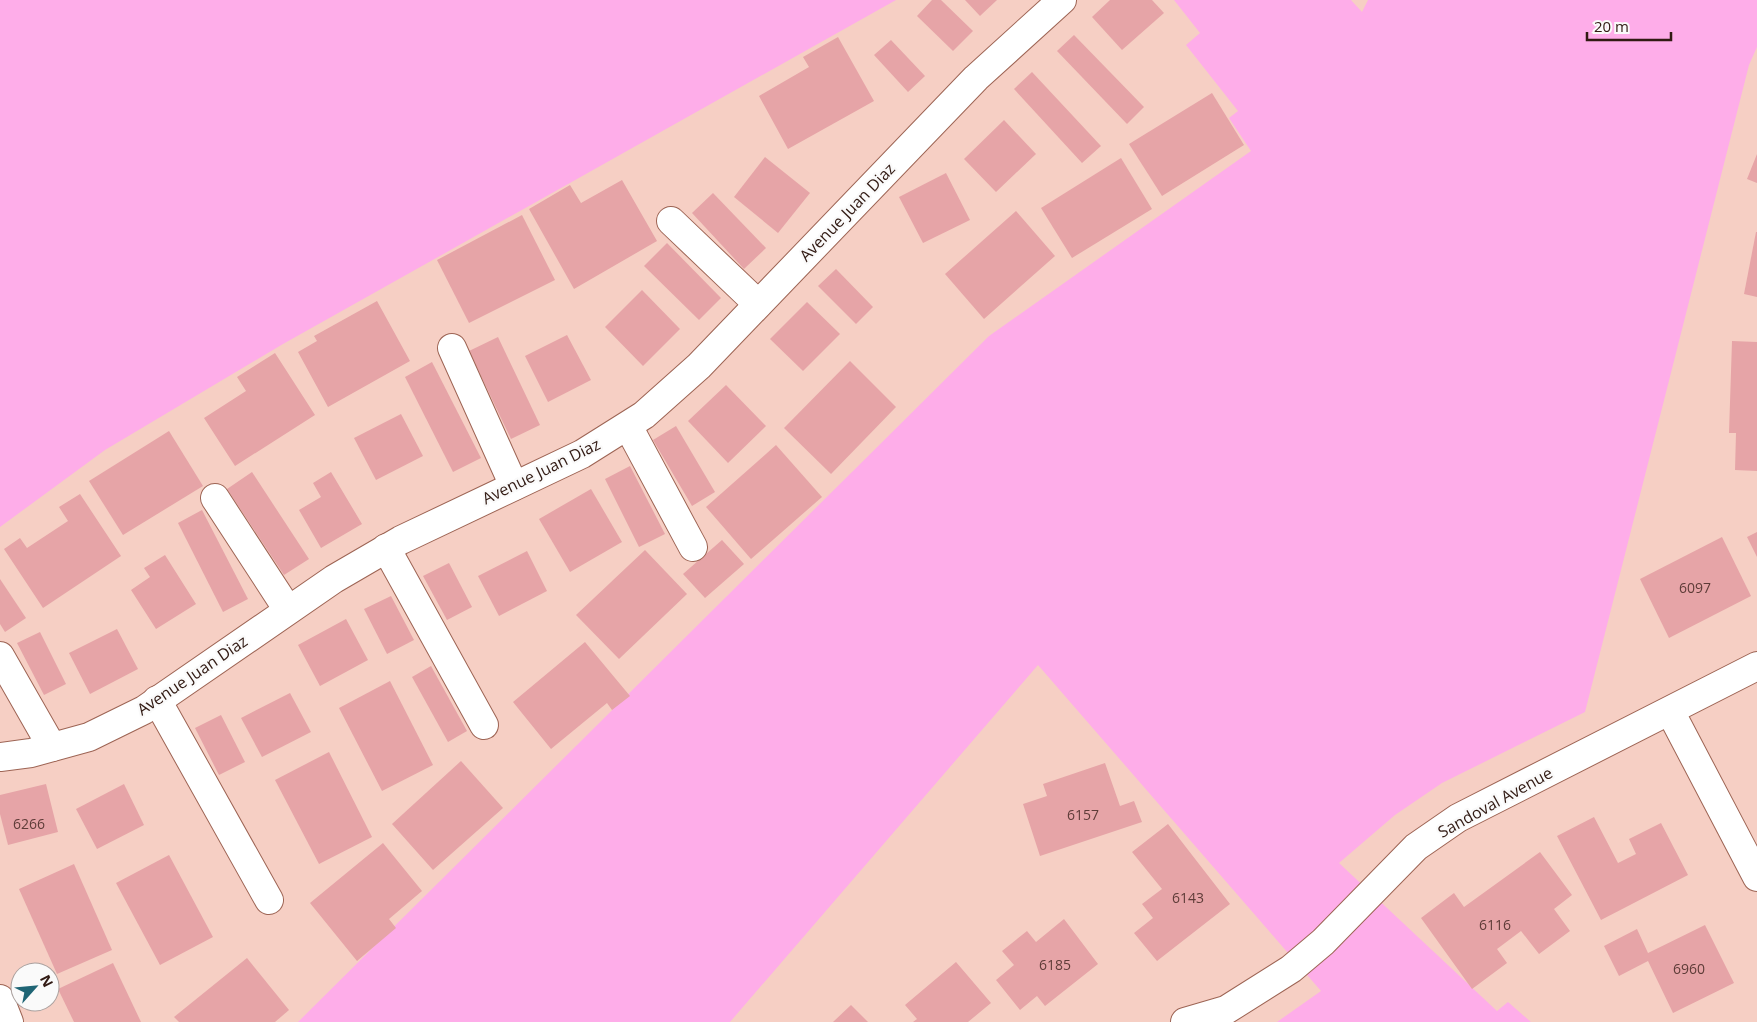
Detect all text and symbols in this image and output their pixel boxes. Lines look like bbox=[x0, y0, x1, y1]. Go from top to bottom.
scale bar bbox=[1587, 10, 1671, 42]
text: 20 m bbox=[1594, 16, 1629, 36]
street label: Avenue Juan Diaz bbox=[794, 158, 900, 266]
street label: Avenue Juan Diaz bbox=[478, 433, 604, 509]
house number: 6097 bbox=[1679, 578, 1711, 597]
street label: Avenue Juan Diaz bbox=[132, 630, 252, 720]
street label: Sandoval Avenue bbox=[1434, 761, 1556, 843]
house number: 6157 bbox=[1067, 805, 1099, 824]
house number: 6266 bbox=[13, 814, 45, 833]
house number: 6143 bbox=[1172, 888, 1204, 907]
house number: 6116 bbox=[1479, 915, 1511, 934]
house number: 6185 bbox=[1039, 955, 1071, 974]
house number: 6960 bbox=[1673, 959, 1705, 978]
north arrow bbox=[10, 962, 60, 1012]
text: N bbox=[36, 971, 58, 990]

